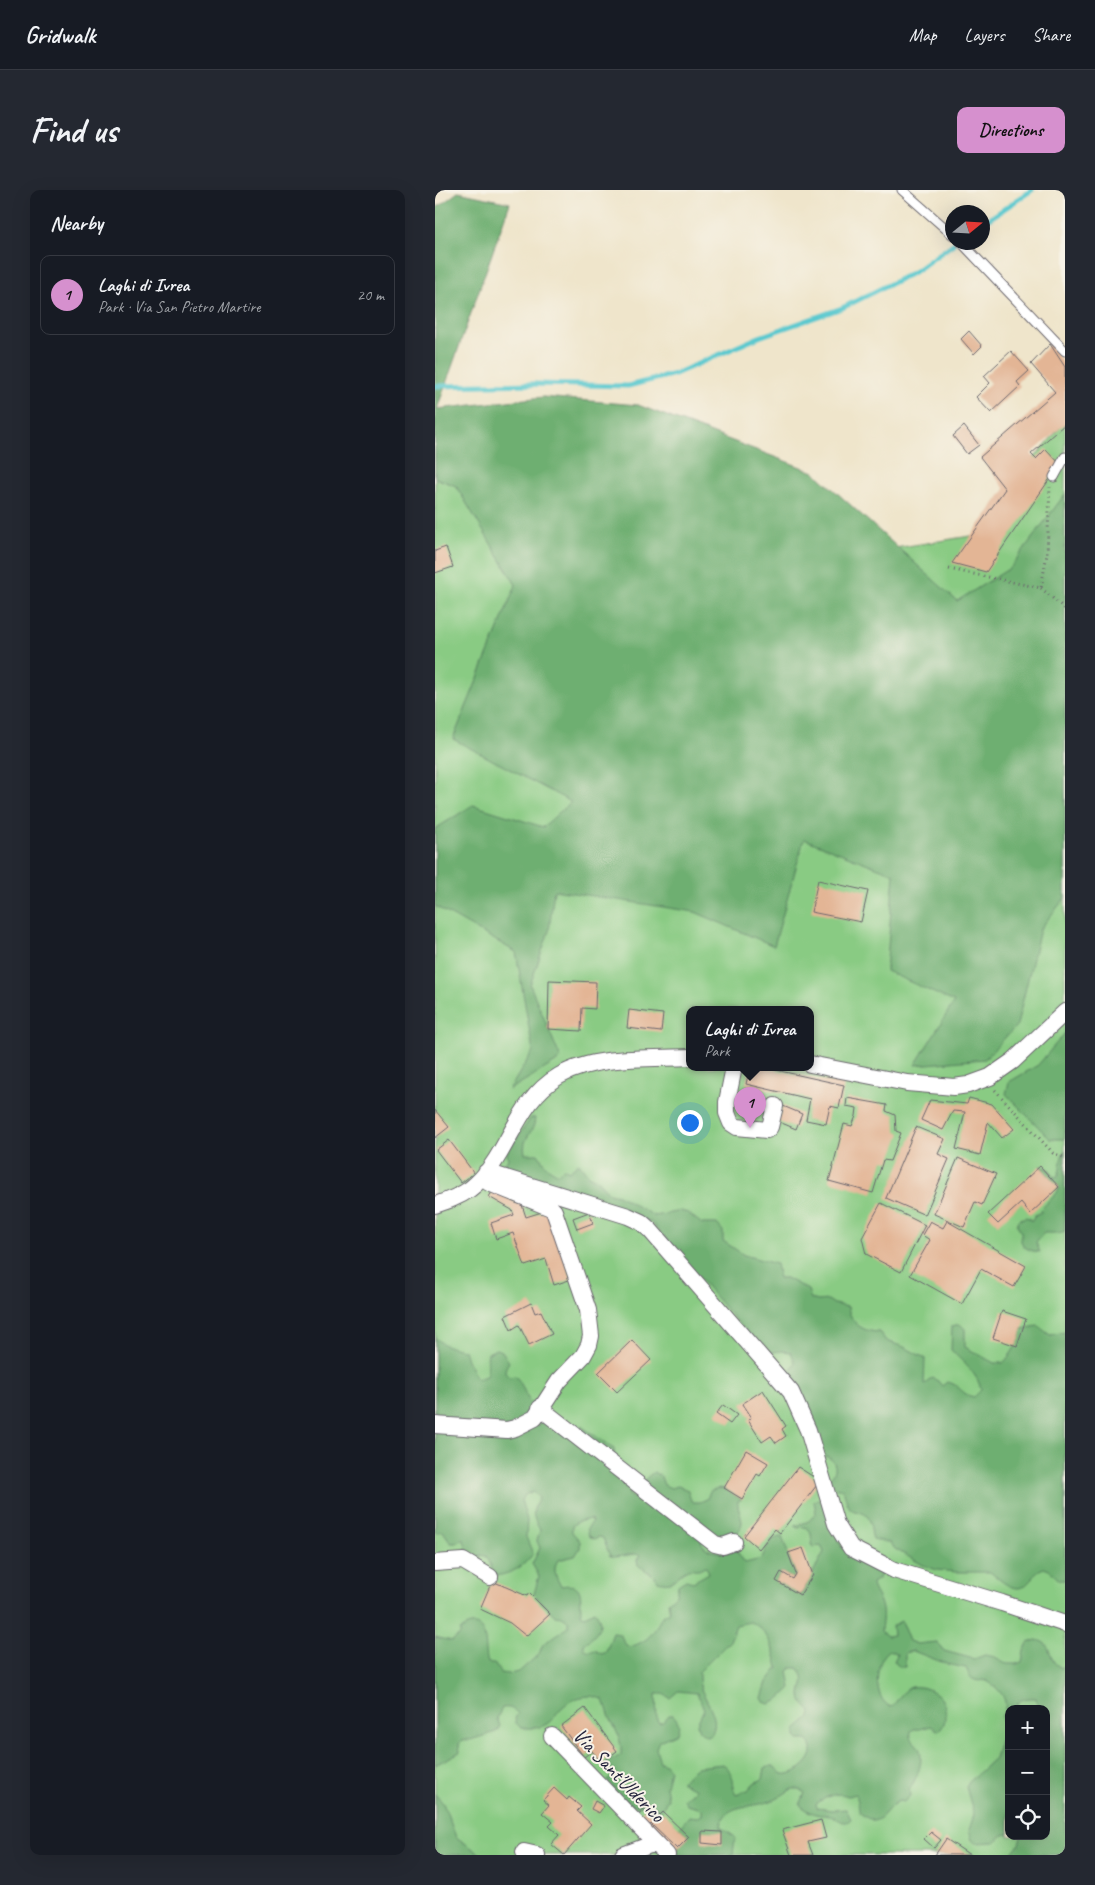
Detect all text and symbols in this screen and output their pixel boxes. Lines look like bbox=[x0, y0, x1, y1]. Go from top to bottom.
text: Gridwalk bbox=[25, 20, 95, 50]
text: Map bbox=[909, 24, 937, 46]
text: Layers bbox=[965, 24, 1004, 46]
text: Share bbox=[1032, 24, 1070, 46]
button: Directions bbox=[957, 107, 1065, 153]
text: Find us bbox=[30, 108, 117, 153]
north arrow bbox=[945, 205, 990, 250]
text: Nearby bbox=[50, 210, 103, 236]
text: Laghi di Ivrea bbox=[98, 273, 189, 297]
text: 1 bbox=[63, 285, 71, 305]
text: 20 m bbox=[357, 285, 384, 305]
text: Park · Via San Pietro Martire bbox=[98, 297, 260, 317]
popup bbox=[686, 1006, 814, 1071]
text: Laghi di Ivrea bbox=[704, 1017, 796, 1041]
text: Park bbox=[704, 1041, 730, 1061]
pin: 1 bbox=[734, 1087, 766, 1128]
your location bbox=[677, 1110, 703, 1136]
map controls bbox=[1005, 1705, 1050, 1840]
button: + bbox=[1005, 1705, 1050, 1750]
street label: Via Sant'Ulderico bbox=[568, 1722, 672, 1829]
button: − bbox=[1005, 1750, 1050, 1795]
button: locate bbox=[1005, 1795, 1050, 1840]

